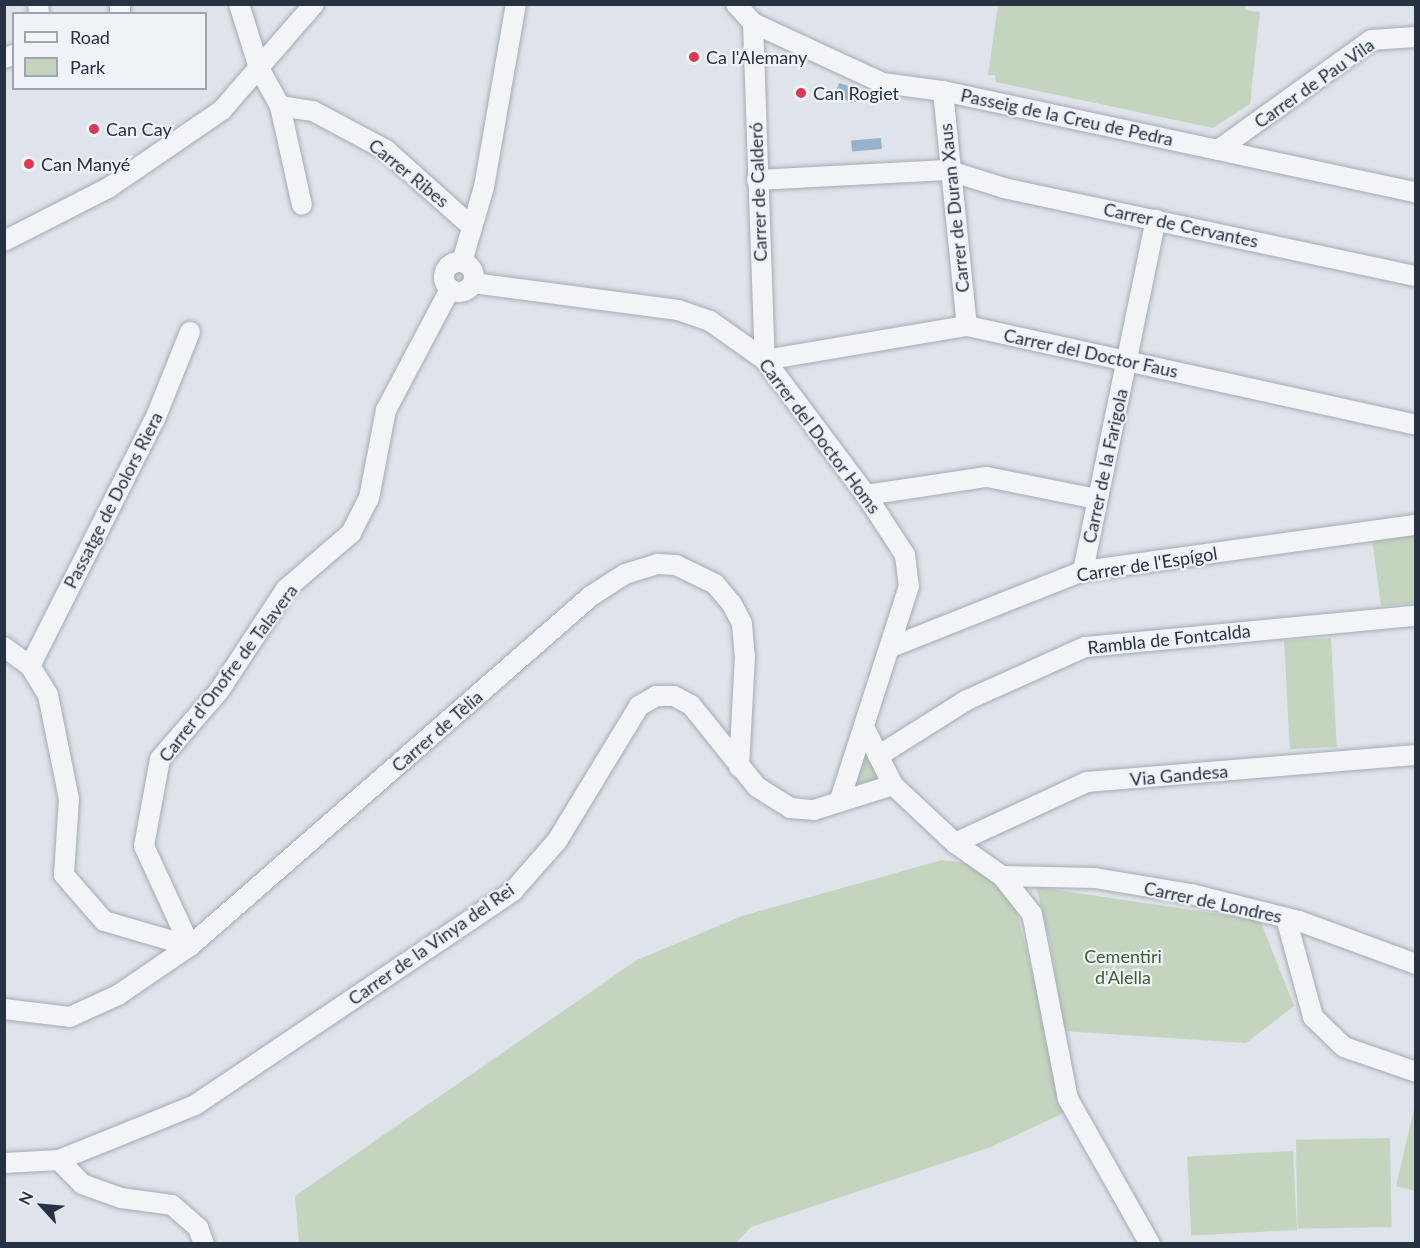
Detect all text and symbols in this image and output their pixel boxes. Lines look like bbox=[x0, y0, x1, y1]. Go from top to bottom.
legend bbox=[12, 12, 207, 90]
text: Road bbox=[70, 26, 110, 48]
street label: Carrer de Pau Vila bbox=[1249, 33, 1379, 133]
place label: Ca l'Alemany bbox=[706, 46, 807, 68]
marker: Ca l'Alemany bbox=[687, 50, 701, 64]
text: Park bbox=[70, 56, 105, 78]
place label: Can Rogiet bbox=[813, 82, 899, 104]
street label: Passeig de la Creu de Pedra bbox=[959, 84, 1175, 150]
marker: Can Rogiet bbox=[794, 86, 808, 100]
place label: Can Cay bbox=[106, 118, 172, 140]
marker: Can Cay bbox=[87, 122, 101, 136]
street label: Carrer de Calderó bbox=[745, 122, 771, 262]
street label: Carrer de Duran Xaus bbox=[934, 122, 974, 294]
street label: Carrer Ribes bbox=[364, 134, 454, 212]
place label: Can Manyé bbox=[41, 153, 130, 175]
marker: Can Manyé bbox=[22, 157, 36, 171]
street label: Carrer de Cervantes bbox=[1101, 198, 1261, 252]
street label: Carrer del Doctor Faus bbox=[1001, 324, 1181, 382]
street label: Carrer del Doctor Homs bbox=[754, 354, 886, 518]
street label: Carrer de la Farigola bbox=[1078, 387, 1132, 545]
street label: Passatge de Dolors Riera bbox=[59, 408, 167, 592]
street label: Carrer de l'Espígol bbox=[1075, 542, 1219, 586]
street label: Carrer d'Onofre de Talavera bbox=[154, 580, 302, 766]
street label: Rambla de Fontcalda bbox=[1086, 620, 1252, 658]
street label: Carrer de Tèlia bbox=[387, 685, 487, 777]
street label: Via Gandesa bbox=[1129, 760, 1229, 790]
street label: Carrer de Londres bbox=[1142, 877, 1284, 927]
street label: Carrer de la Vinya del Rei bbox=[344, 878, 518, 1010]
park label: Cementiri d'Alella bbox=[1084, 946, 1162, 988]
north arrow bbox=[12, 1176, 72, 1236]
text: N bbox=[14, 1188, 37, 1208]

